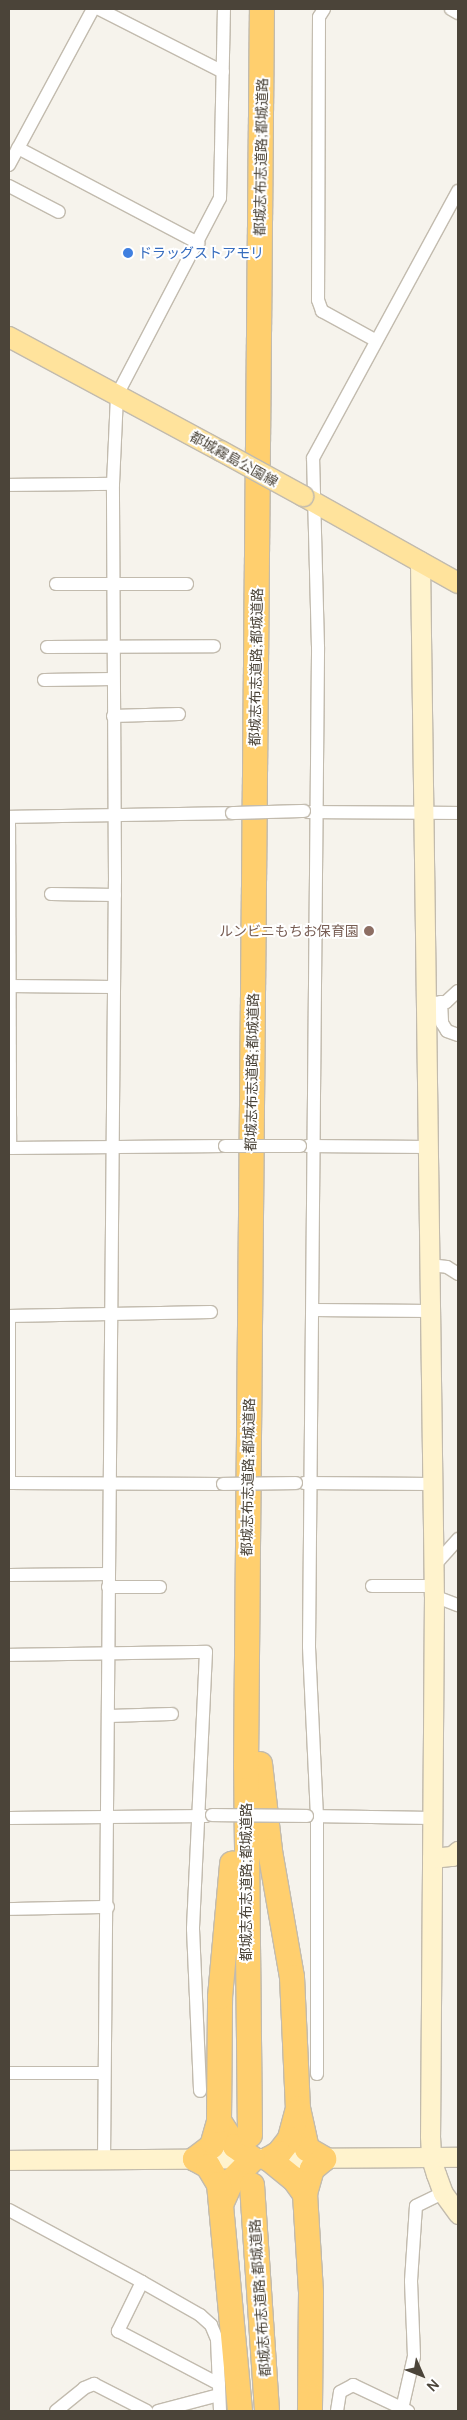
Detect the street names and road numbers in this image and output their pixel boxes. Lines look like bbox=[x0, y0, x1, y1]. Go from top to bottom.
street label: 都城志布志道路;都城道路 bbox=[251, 78, 271, 236]
street label: 都城霧島公園線 bbox=[187, 428, 281, 490]
street label: 都城志布志道路;都城道路 bbox=[246, 588, 266, 746]
street label: 都城志布志道路;都城道路 bbox=[242, 993, 262, 1151]
street label: 都城志布志道路;都城道路 bbox=[238, 1398, 258, 1556]
street label: 都城志布志道路;都城道路 bbox=[238, 1803, 254, 1961]
street label: 都城志布志道路;都城道路 bbox=[246, 2218, 274, 2378]

